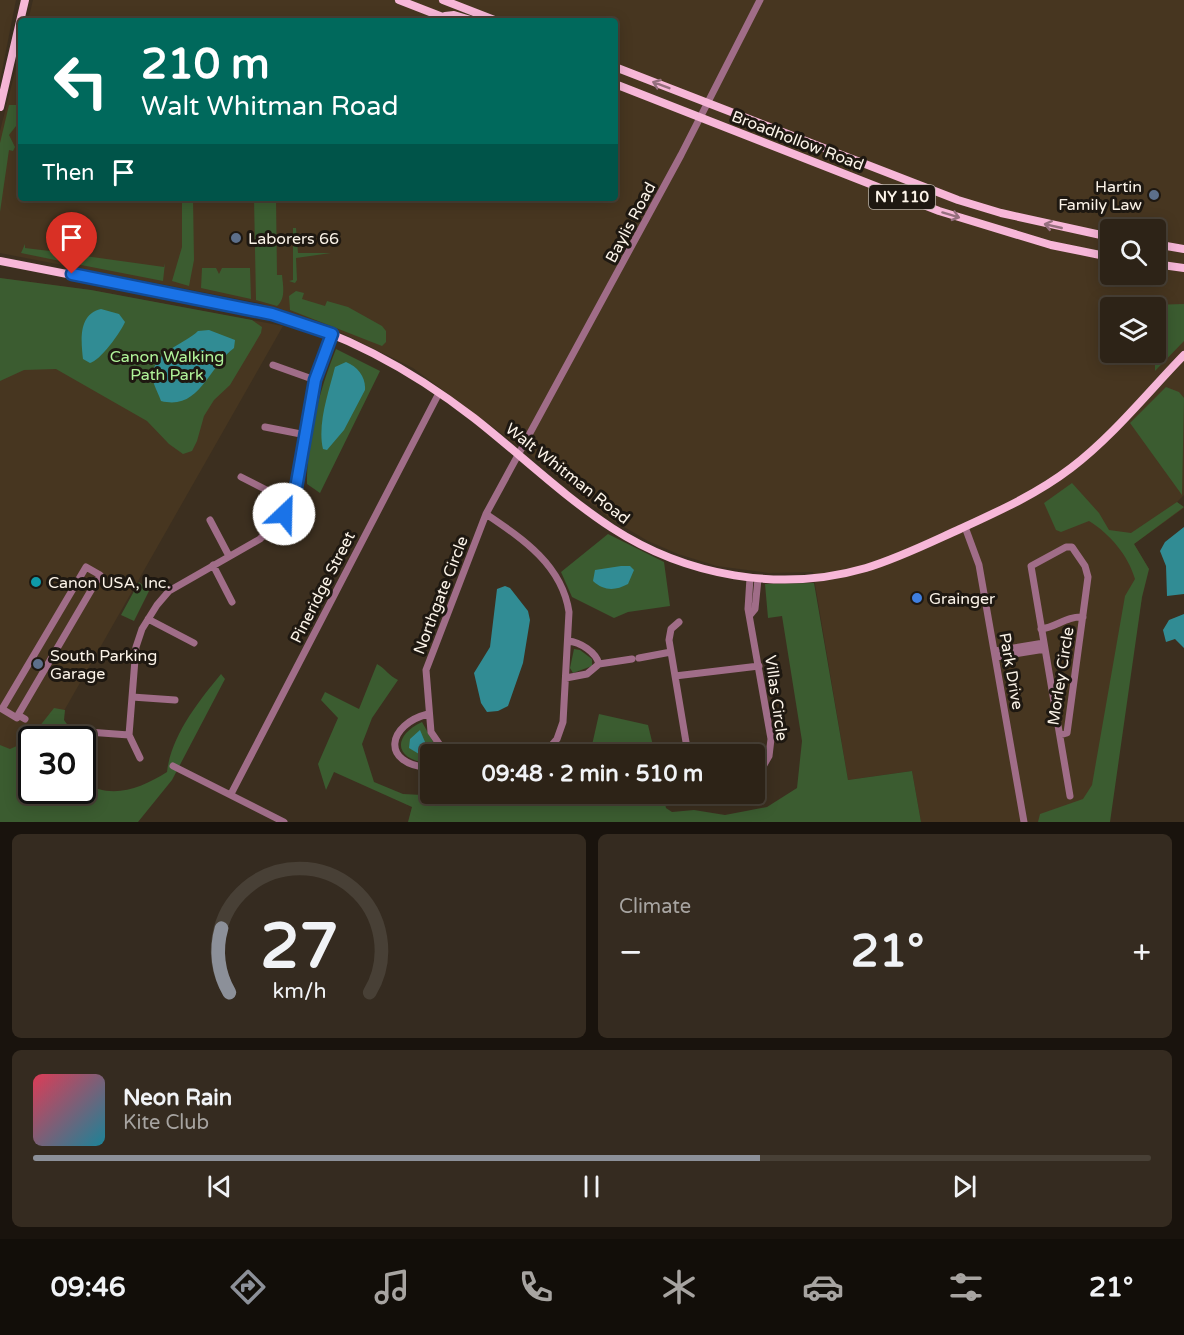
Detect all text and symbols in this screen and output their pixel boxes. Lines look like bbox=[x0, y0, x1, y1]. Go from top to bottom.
text: 210 m bbox=[141, 39, 270, 90]
icon: left bbox=[42, 42, 120, 120]
one-way arrow bbox=[652, 79, 670, 90]
text: Walt Whitman Road bbox=[141, 90, 399, 123]
street label: Broadhollow Road bbox=[729, 107, 866, 175]
icon: arrive bbox=[107, 156, 140, 189]
text: Then bbox=[42, 160, 95, 186]
place label: Hartin Family Law bbox=[1058, 177, 1142, 215]
street label: Baylis Road bbox=[601, 179, 660, 266]
road number: NY 110 bbox=[869, 185, 935, 209]
marker: Hartin Family Law bbox=[1147, 188, 1161, 202]
one-way arrow bbox=[941, 210, 960, 221]
pin bbox=[46, 212, 97, 274]
map controls bbox=[1100, 219, 1166, 363]
button: search bbox=[1100, 219, 1166, 285]
one-way arrow bbox=[1043, 220, 1063, 231]
icon: arrive bbox=[55, 221, 88, 254]
place label: Laborers 66 bbox=[248, 229, 339, 249]
marker: Laborers 66 bbox=[229, 231, 243, 245]
button: layers bbox=[1100, 297, 1166, 363]
park label: Canon Walking Path Park bbox=[110, 347, 224, 385]
street label: Walt Whitman Road bbox=[501, 419, 634, 529]
position arrow bbox=[252, 482, 316, 546]
street label: Pineridge Street bbox=[286, 528, 360, 647]
street label: Northgate Circle bbox=[409, 533, 473, 657]
place label: Canon USA, Inc. bbox=[48, 573, 171, 593]
marker: Canon USA, Inc. bbox=[29, 575, 43, 589]
place label: Grainger bbox=[929, 589, 996, 609]
marker: Grainger bbox=[910, 591, 924, 605]
street label: Morley Circle bbox=[1043, 626, 1079, 727]
street label: Park Drive bbox=[994, 631, 1028, 711]
place label: South Parking Garage bbox=[50, 646, 157, 684]
street label: Villas Circle bbox=[760, 654, 792, 742]
marker: South Parking Garage bbox=[31, 657, 45, 671]
speed limit sign: 30 bbox=[18, 726, 96, 804]
text: 09:48 · 2 min · 510 m bbox=[482, 761, 703, 787]
text: Climate bbox=[619, 895, 691, 919]
text: 27 bbox=[260, 910, 338, 985]
text: 21° bbox=[851, 925, 924, 979]
text: − bbox=[619, 933, 643, 972]
text: + bbox=[1132, 933, 1151, 972]
text: km/h bbox=[272, 978, 326, 1004]
text: Neon Rain bbox=[123, 1085, 232, 1111]
text: Kite Club bbox=[123, 1111, 209, 1135]
icon: previous bbox=[203, 1170, 236, 1203]
icon: pause bbox=[575, 1170, 608, 1203]
icon: next bbox=[948, 1170, 981, 1203]
icon: directions bbox=[227, 1266, 269, 1308]
icon: music bbox=[371, 1266, 413, 1308]
icon: phone bbox=[515, 1266, 557, 1308]
icon: climate bbox=[658, 1266, 700, 1308]
icon: car bbox=[802, 1266, 844, 1308]
icon: filters bbox=[945, 1266, 987, 1308]
text: 09:46 bbox=[51, 1271, 126, 1304]
text: 21° bbox=[1089, 1271, 1133, 1304]

